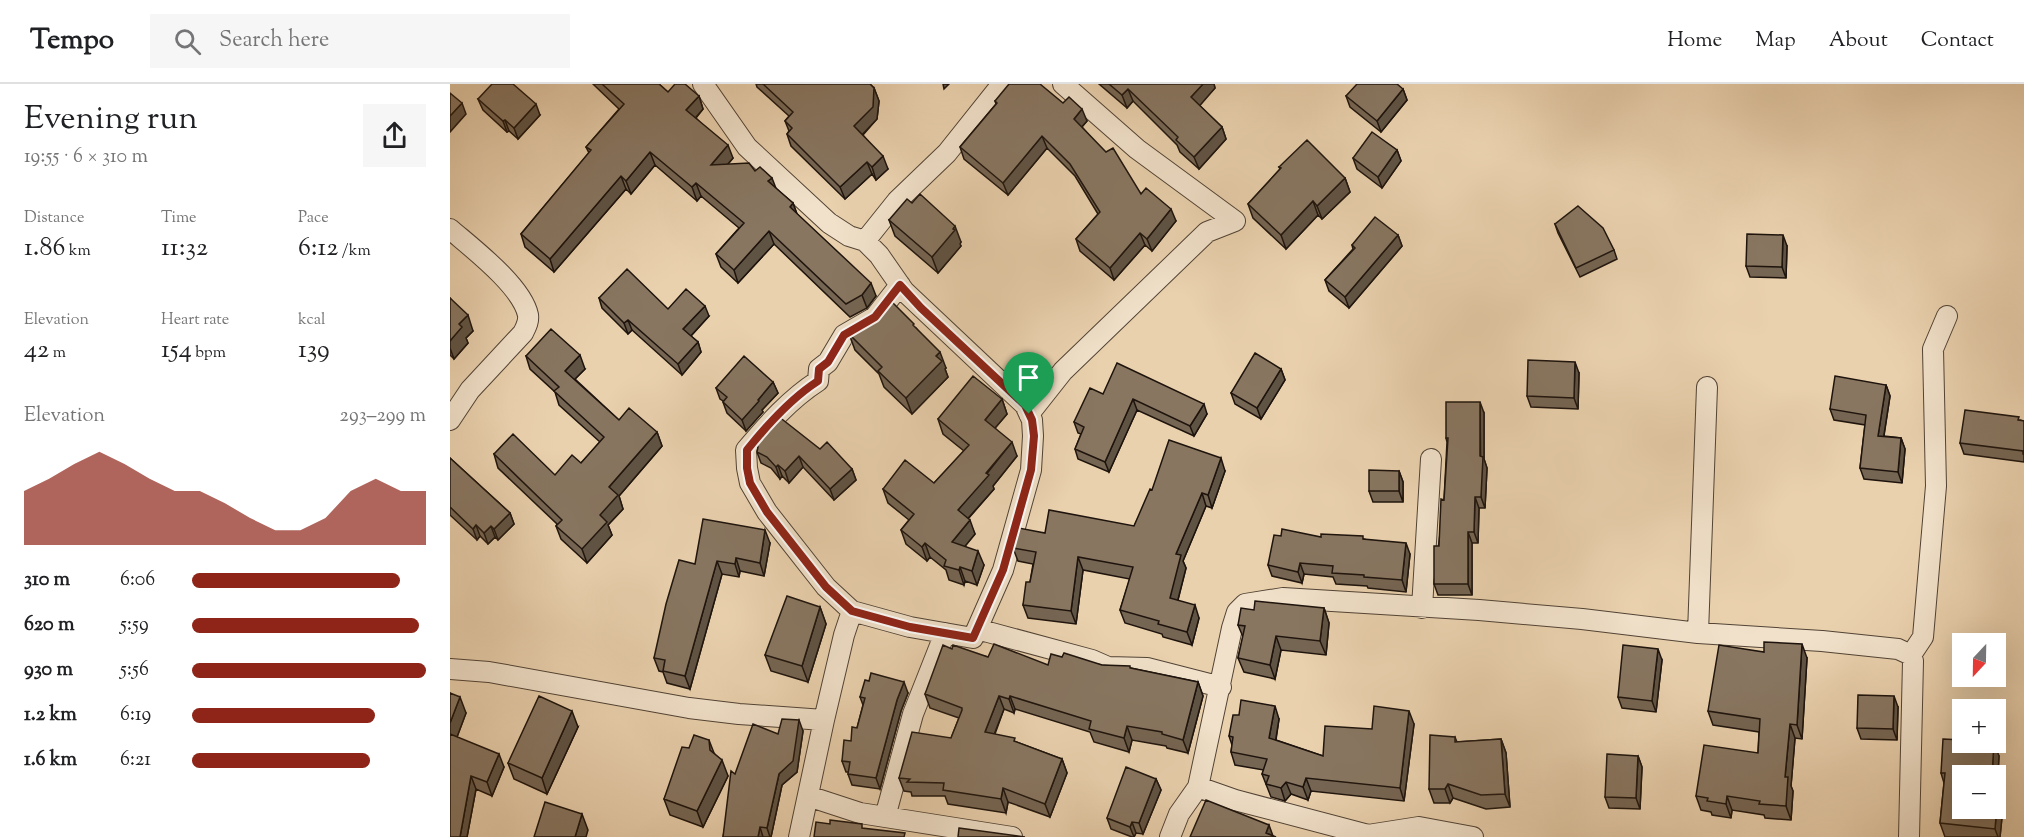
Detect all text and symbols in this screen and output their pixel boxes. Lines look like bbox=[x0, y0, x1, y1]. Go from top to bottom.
search box bbox=[150, 14, 570, 68]
text: Tempo bbox=[30, 21, 114, 61]
icon: search bbox=[171, 25, 204, 58]
text: Search here bbox=[219, 25, 329, 57]
text: Home bbox=[1667, 26, 1722, 56]
text: Map bbox=[1755, 26, 1796, 56]
text: About bbox=[1829, 26, 1888, 56]
text: Contact bbox=[1921, 26, 1994, 56]
text: Evening run bbox=[24, 96, 198, 144]
button: share bbox=[363, 104, 426, 167]
text: 19:55 · 6 × 310 m bbox=[24, 143, 148, 172]
text: Distance bbox=[24, 207, 84, 230]
text: Time bbox=[161, 207, 197, 230]
text: Pace bbox=[298, 207, 329, 230]
text: 1.86 bbox=[24, 230, 65, 267]
text: 11:32 bbox=[161, 230, 208, 267]
text: 6:12 bbox=[298, 230, 338, 267]
text: km bbox=[65, 240, 91, 263]
text: /km bbox=[338, 240, 371, 263]
text: Elevation bbox=[24, 309, 89, 332]
text: Heart rate bbox=[161, 309, 229, 332]
text: kcal bbox=[298, 309, 326, 332]
text: 42 bbox=[24, 332, 49, 369]
text: 154 bbox=[161, 332, 192, 369]
text: 139 bbox=[298, 332, 330, 369]
text: m bbox=[49, 342, 66, 365]
text: bpm bbox=[192, 342, 226, 365]
pin bbox=[1003, 352, 1054, 414]
icon: arrive bbox=[1012, 361, 1045, 394]
text: Elevation bbox=[24, 402, 105, 431]
text: 293–299 m bbox=[340, 402, 426, 431]
text: 310 m bbox=[24, 566, 70, 595]
text: 6:06 bbox=[120, 566, 155, 595]
text: 620 m bbox=[24, 611, 74, 640]
text: 5:59 bbox=[120, 611, 149, 640]
north arrow bbox=[1952, 633, 2006, 687]
map controls bbox=[1952, 633, 2006, 819]
text: 930 m bbox=[24, 656, 73, 685]
text: 5:56 bbox=[120, 656, 149, 685]
button: + bbox=[1952, 699, 2006, 753]
text: 1.2 km bbox=[24, 701, 77, 730]
text: 6:19 bbox=[120, 701, 151, 730]
text: 1.6 km bbox=[24, 746, 77, 775]
text: 6:21 bbox=[120, 746, 151, 775]
button: − bbox=[1952, 765, 2006, 819]

